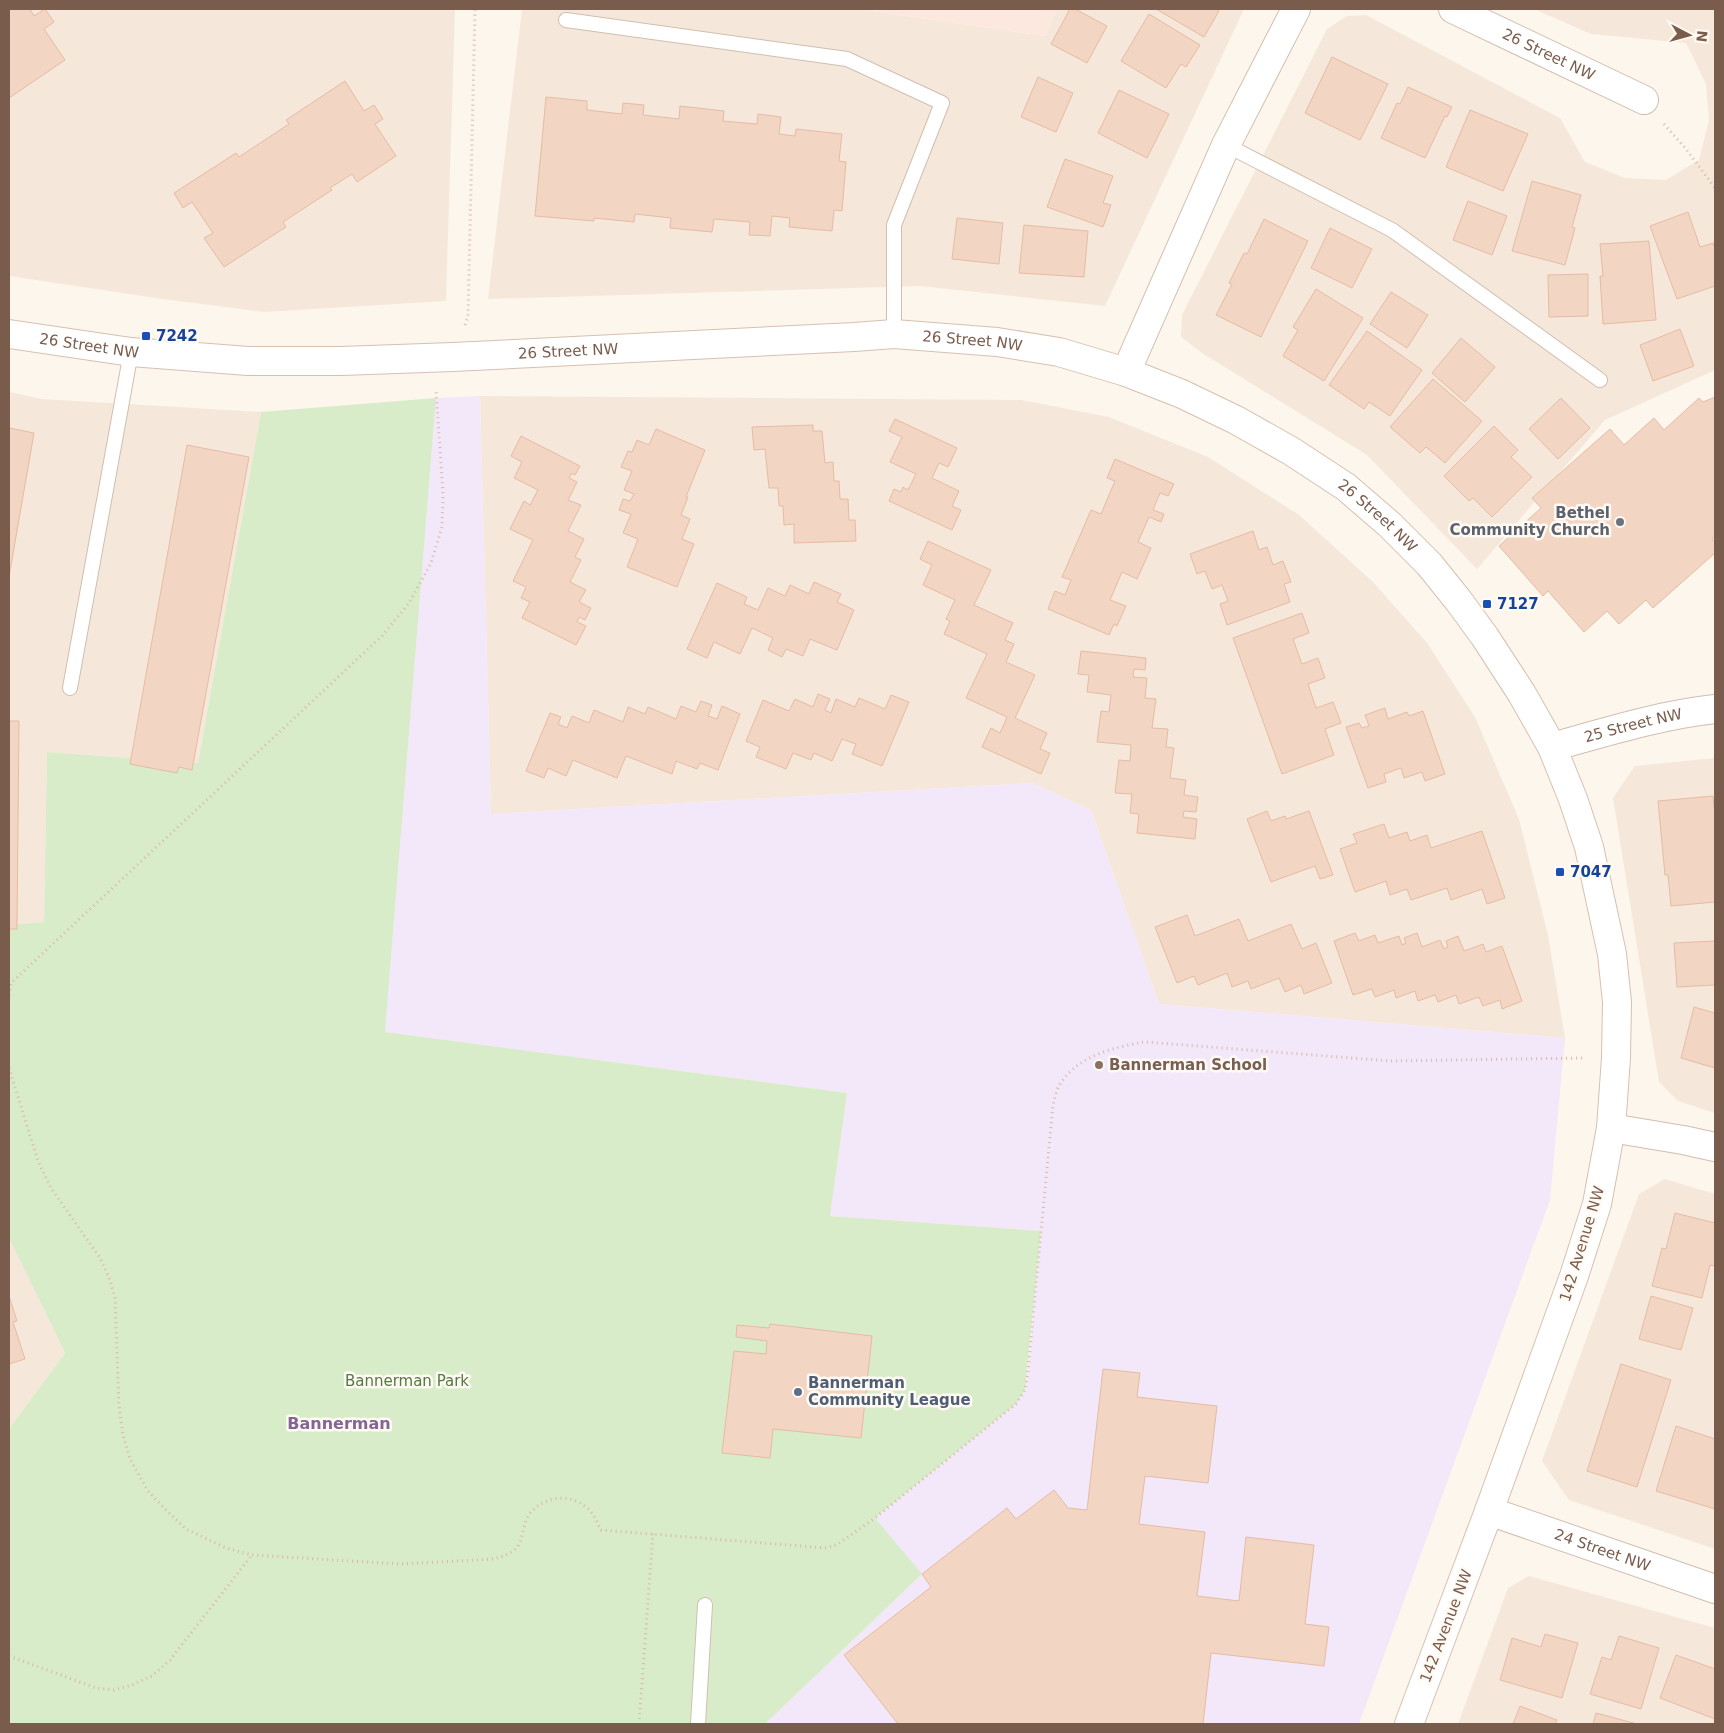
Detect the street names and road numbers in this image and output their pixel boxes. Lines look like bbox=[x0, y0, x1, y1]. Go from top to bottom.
street label: 26 Street NW bbox=[1500, 25, 1598, 84]
street label: 26 Street NW bbox=[922, 327, 1024, 355]
street label: 26 Street NW bbox=[38, 330, 140, 362]
street label: 26 Street NW bbox=[518, 340, 619, 363]
street label: 26 Street NW bbox=[1335, 475, 1421, 556]
street label: 25 Street NW bbox=[1582, 705, 1684, 746]
street label: 142 Avenue NW bbox=[1556, 1184, 1608, 1304]
street label: 24 Street NW bbox=[1552, 1525, 1653, 1575]
street label: 142 Avenue NW bbox=[1416, 1567, 1476, 1685]

